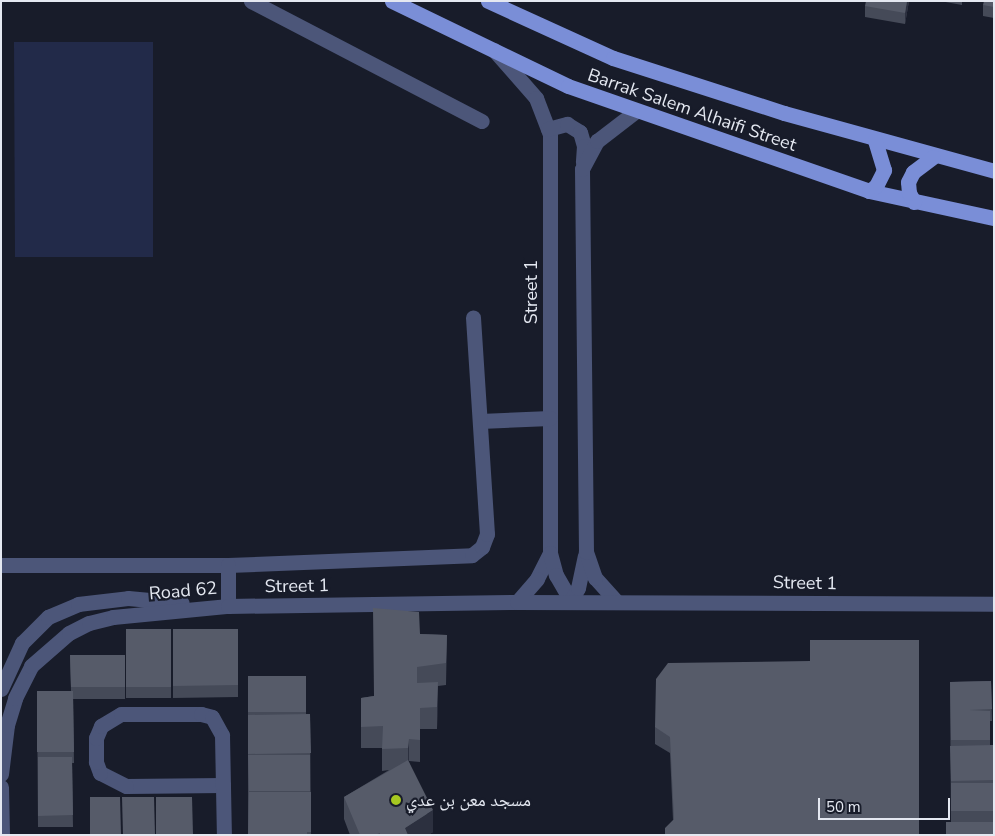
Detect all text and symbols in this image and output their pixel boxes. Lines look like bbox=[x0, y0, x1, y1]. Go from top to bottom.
street label: Barrak Salem Alhaifi Street bbox=[585, 64, 799, 156]
street label: Street 1 bbox=[520, 260, 542, 324]
street label: Street 1 bbox=[773, 572, 837, 594]
street label: Street 1 bbox=[265, 575, 329, 597]
street label: Road 62 bbox=[148, 577, 218, 605]
scale bar bbox=[820, 788, 952, 820]
place label: مسجد معن بن عدي bbox=[406, 789, 531, 811]
marker: مسجد معن بن عدي bbox=[390, 794, 402, 806]
text: 50 m bbox=[826, 797, 861, 817]

